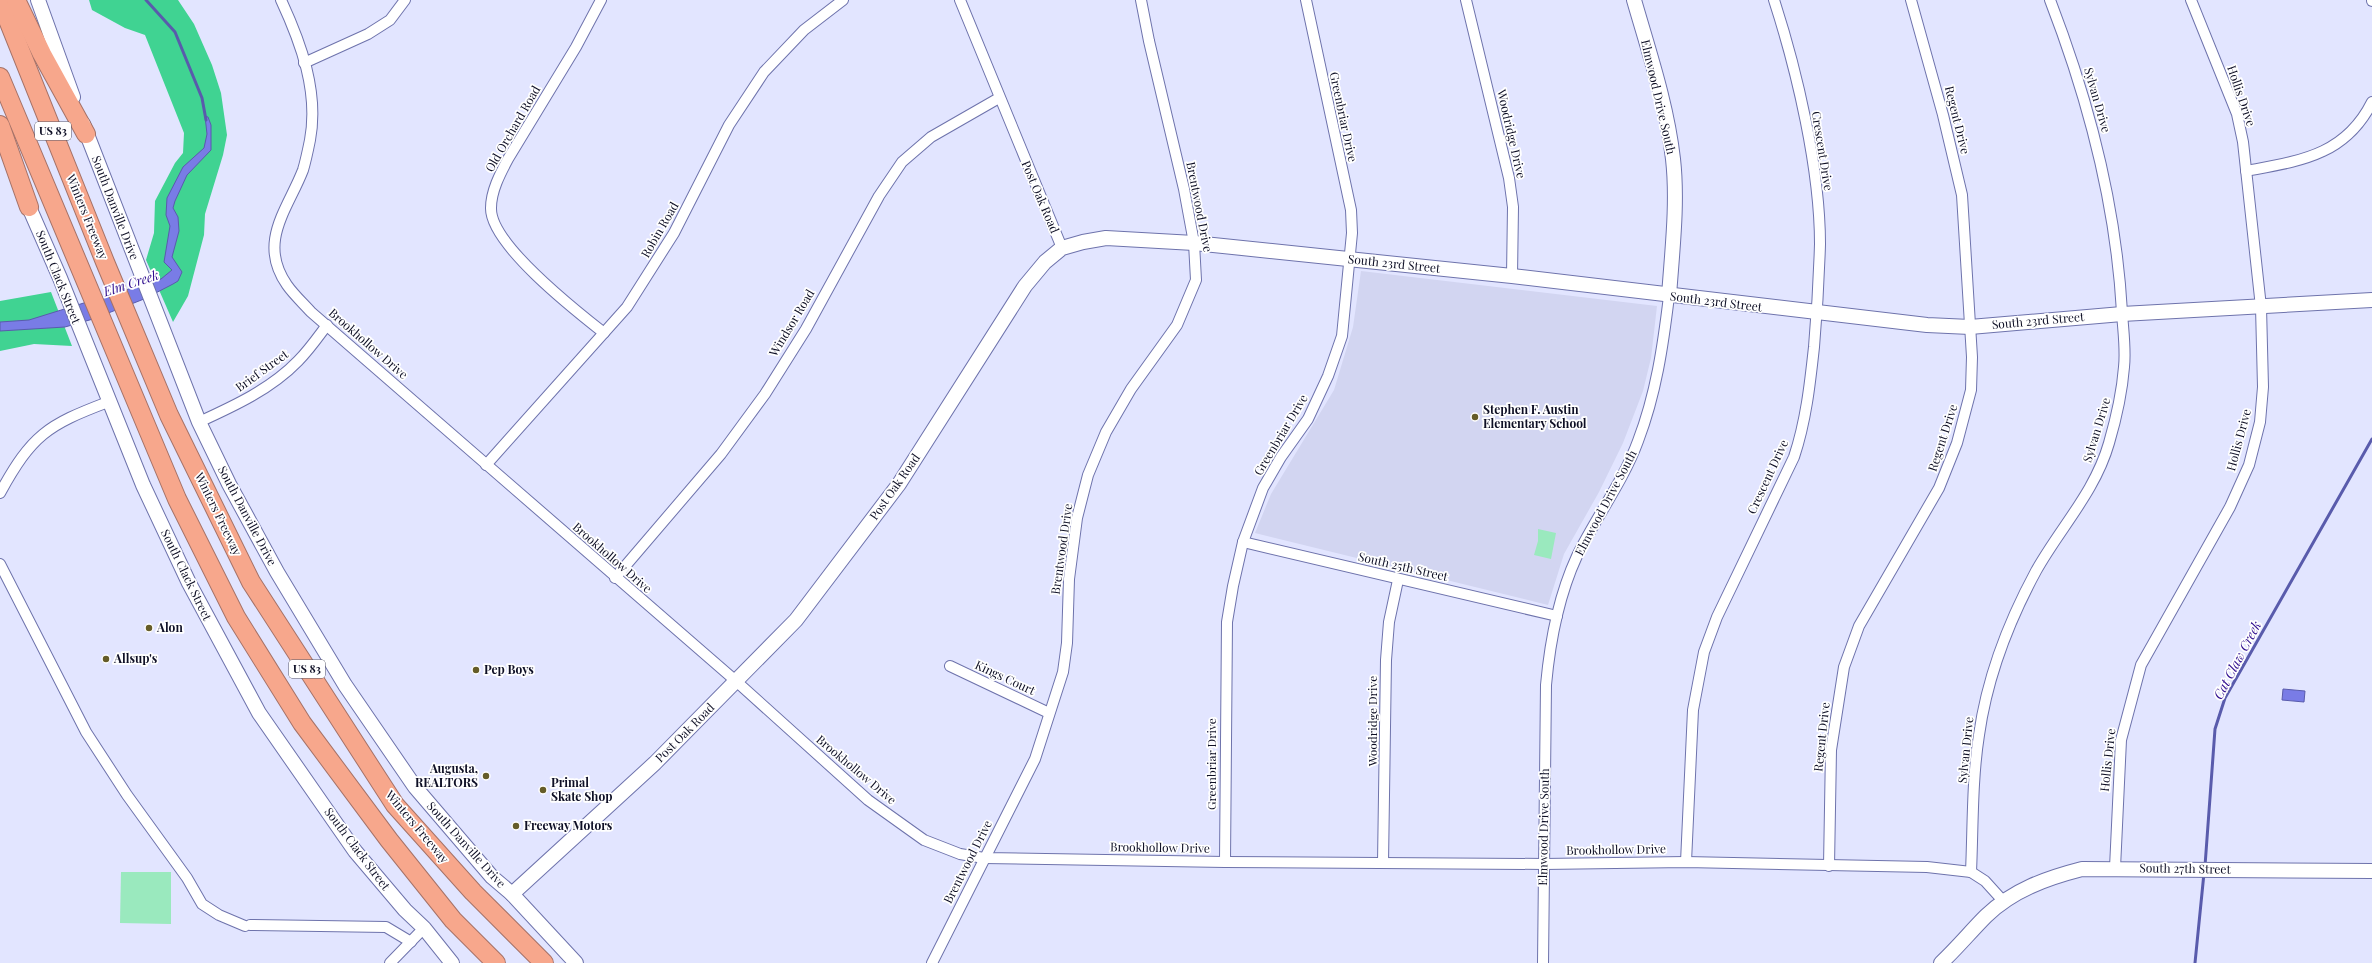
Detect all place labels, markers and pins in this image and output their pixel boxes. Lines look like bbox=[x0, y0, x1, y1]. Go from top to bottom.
place label: Stephen F. Austin Elementary School bbox=[1483, 401, 1587, 431]
marker: Stephen F. Austin Elementary School bbox=[1470, 412, 1480, 422]
place label: Alon bbox=[156, 619, 183, 635]
marker: Alon bbox=[144, 623, 154, 633]
place label: Allsup's bbox=[113, 650, 158, 666]
marker: Allsup's bbox=[101, 654, 111, 664]
place label: Pep Boys bbox=[484, 661, 534, 677]
marker: Pep Boys bbox=[471, 665, 481, 675]
place label: Augusta, REALTORS bbox=[415, 760, 478, 790]
marker: Augusta, REALTORS bbox=[481, 771, 491, 781]
place label: Primal Skate Shop bbox=[551, 774, 612, 804]
marker: Primal Skate Shop bbox=[538, 785, 548, 795]
place label: Freeway Motors bbox=[524, 817, 613, 833]
marker: Freeway Motors bbox=[511, 821, 521, 831]

